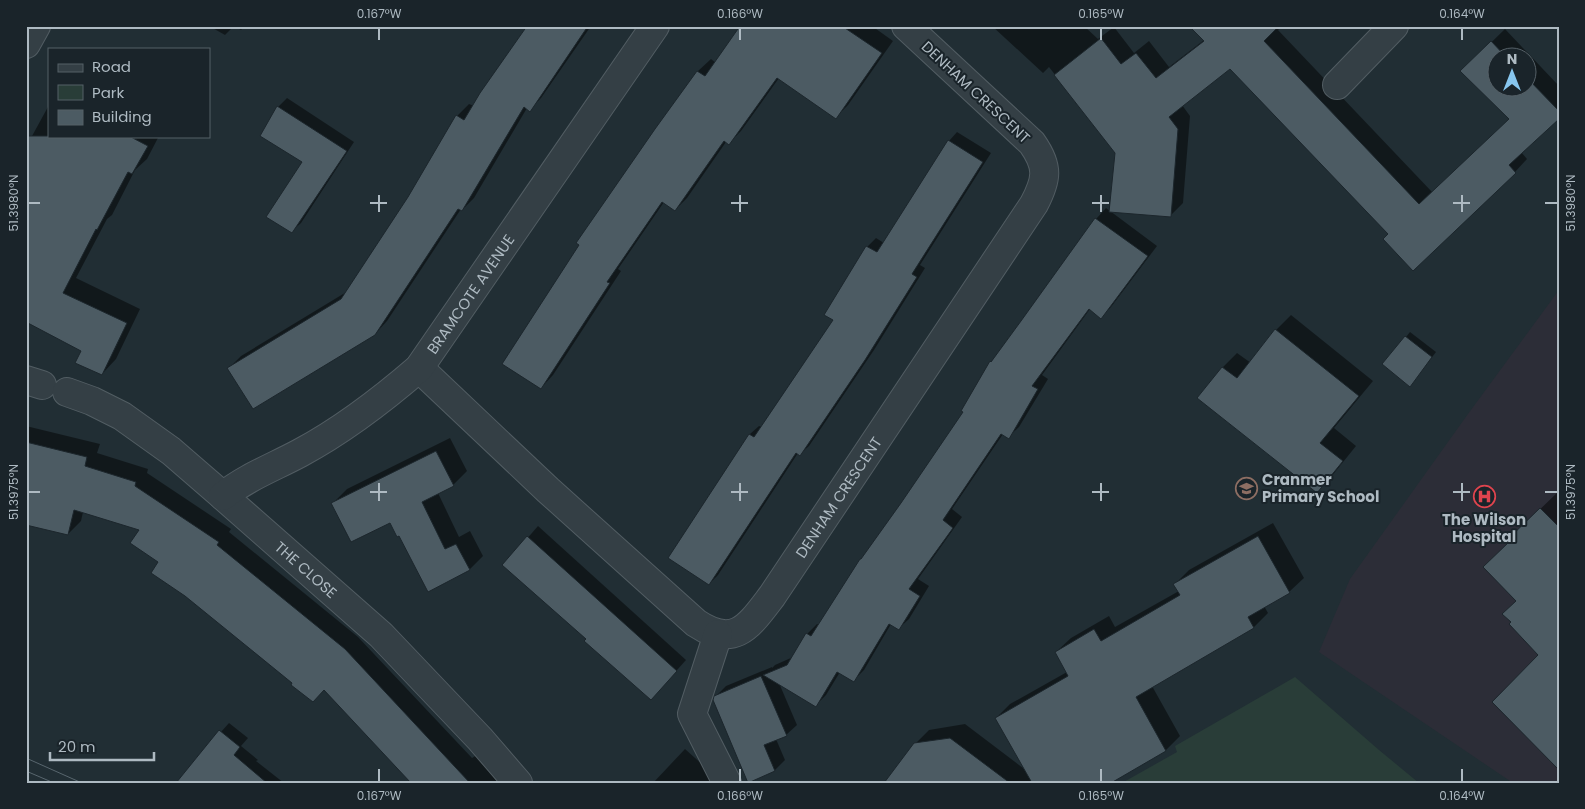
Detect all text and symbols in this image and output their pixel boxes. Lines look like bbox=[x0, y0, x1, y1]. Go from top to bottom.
text: 0.167°W bbox=[357, 5, 402, 22]
text: 0.166°W bbox=[717, 5, 763, 22]
text: 0.165°W bbox=[1078, 5, 1124, 22]
text: 0.164°W bbox=[1439, 5, 1485, 22]
street label: DENHAM CRESCENT bbox=[917, 36, 1035, 148]
legend bbox=[48, 48, 210, 138]
north arrow bbox=[1488, 48, 1538, 98]
text: N bbox=[1507, 49, 1517, 69]
text: Road bbox=[92, 56, 131, 77]
text: Park bbox=[92, 82, 124, 103]
text: Building bbox=[92, 106, 152, 127]
text: 51.3980°N bbox=[5, 175, 22, 232]
text: 51.3980°N bbox=[1562, 175, 1579, 232]
street label: BRAMCOTE AVENUE bbox=[422, 230, 519, 358]
street label: DENHAM CRESCENT bbox=[790, 432, 886, 562]
text: 51.3975°N bbox=[5, 464, 22, 520]
text: 51.3975°N bbox=[1562, 464, 1579, 520]
place label: Cranmer Primary School bbox=[1262, 469, 1379, 507]
school or university icon: Cranmer Primary School bbox=[1234, 476, 1258, 500]
hospital icon: The Wilson Hospital bbox=[1472, 484, 1496, 508]
place label: The Wilson Hospital bbox=[1442, 509, 1526, 547]
street label: THE CLOSE bbox=[271, 536, 342, 602]
scale bar bbox=[50, 729, 154, 761]
text: 20 m bbox=[58, 736, 96, 757]
text: 0.167°W bbox=[357, 787, 402, 804]
text: 0.166°W bbox=[717, 787, 763, 804]
text: 0.165°W bbox=[1078, 787, 1124, 804]
text: 0.164°W bbox=[1439, 787, 1485, 804]

